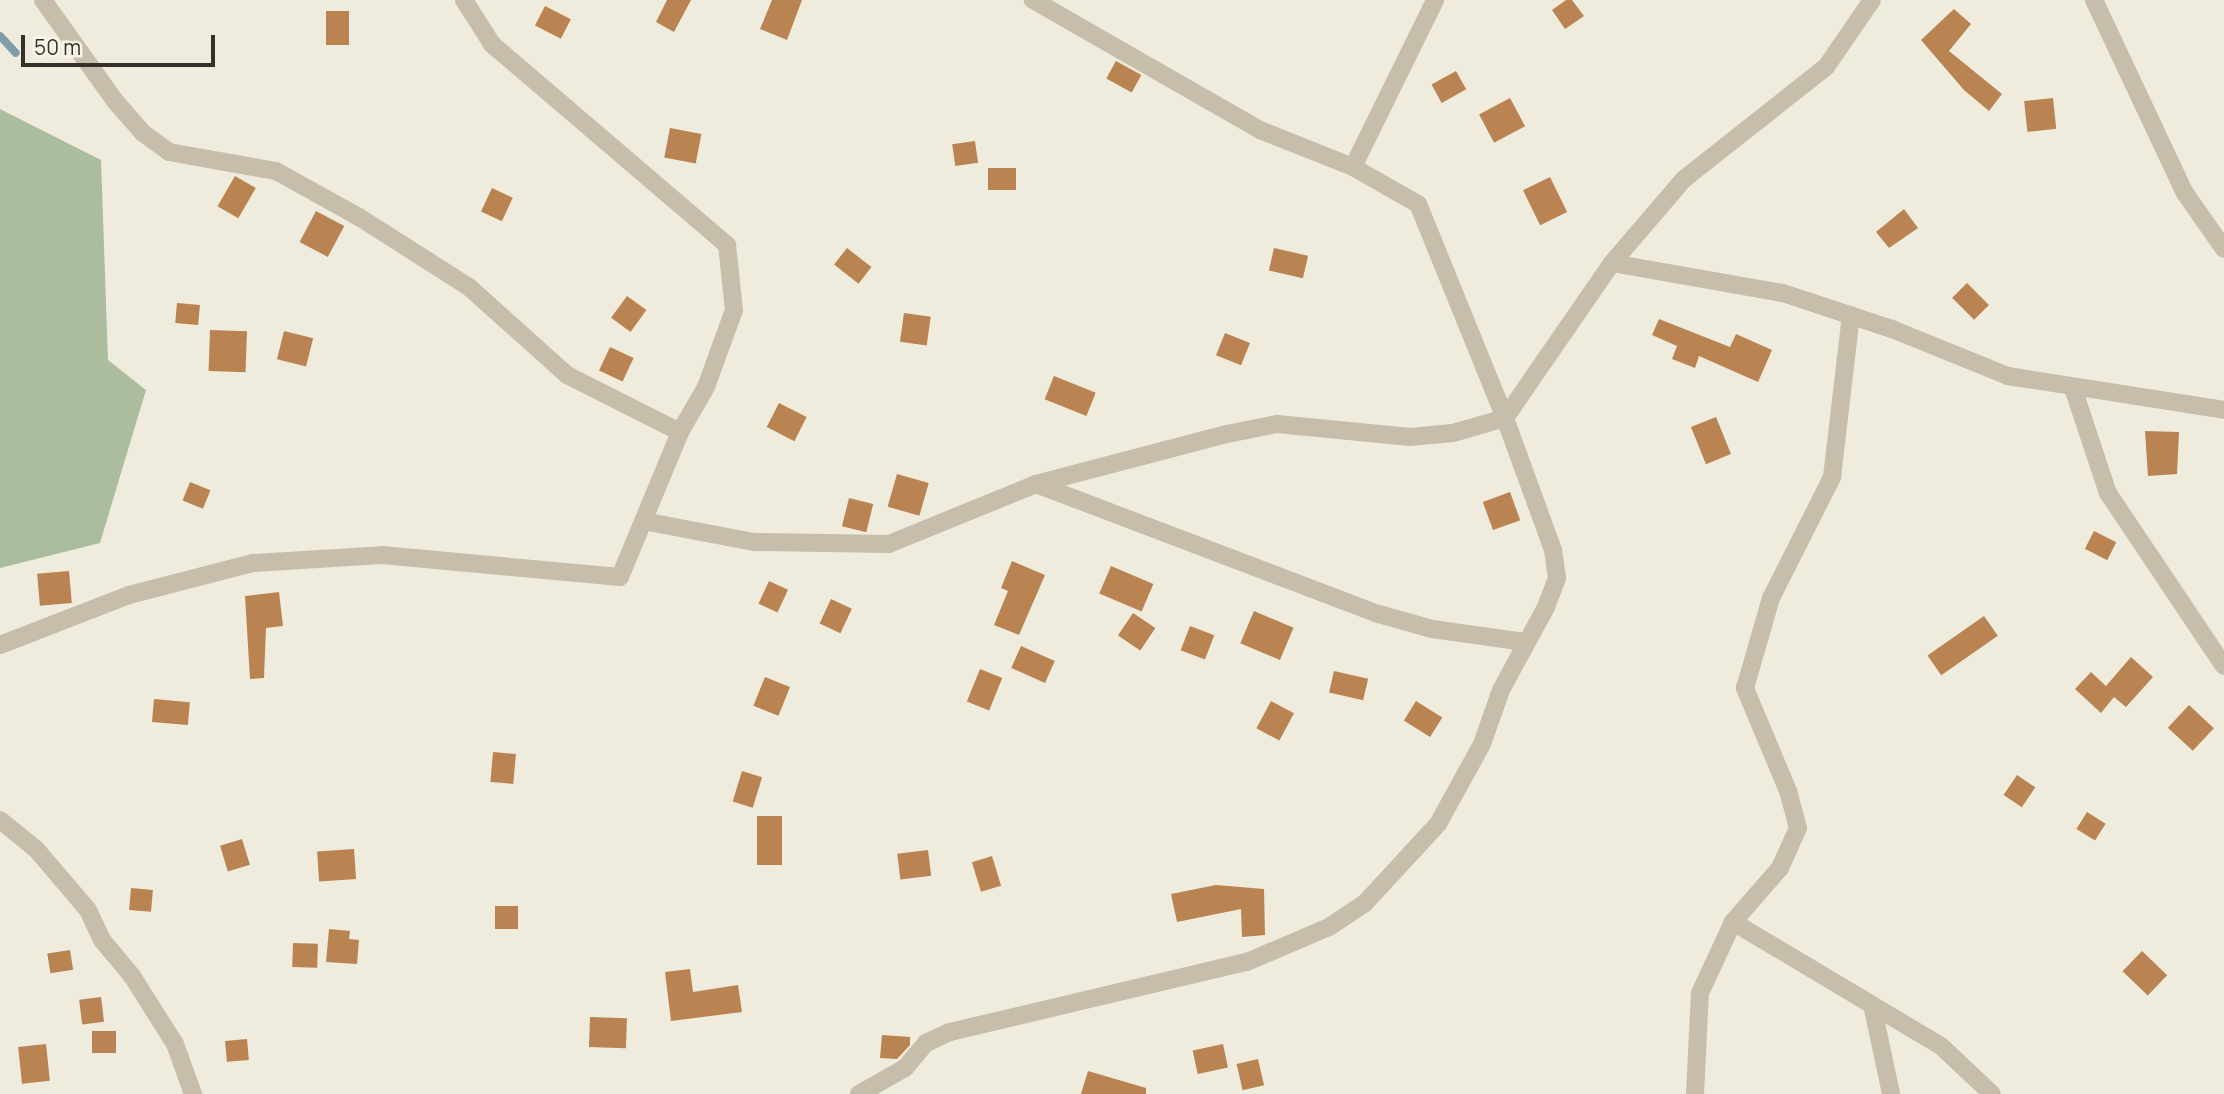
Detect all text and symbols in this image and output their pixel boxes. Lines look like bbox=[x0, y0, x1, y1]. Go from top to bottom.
scale bar bbox=[24, 21, 219, 65]
text: 50 m bbox=[34, 33, 81, 61]

